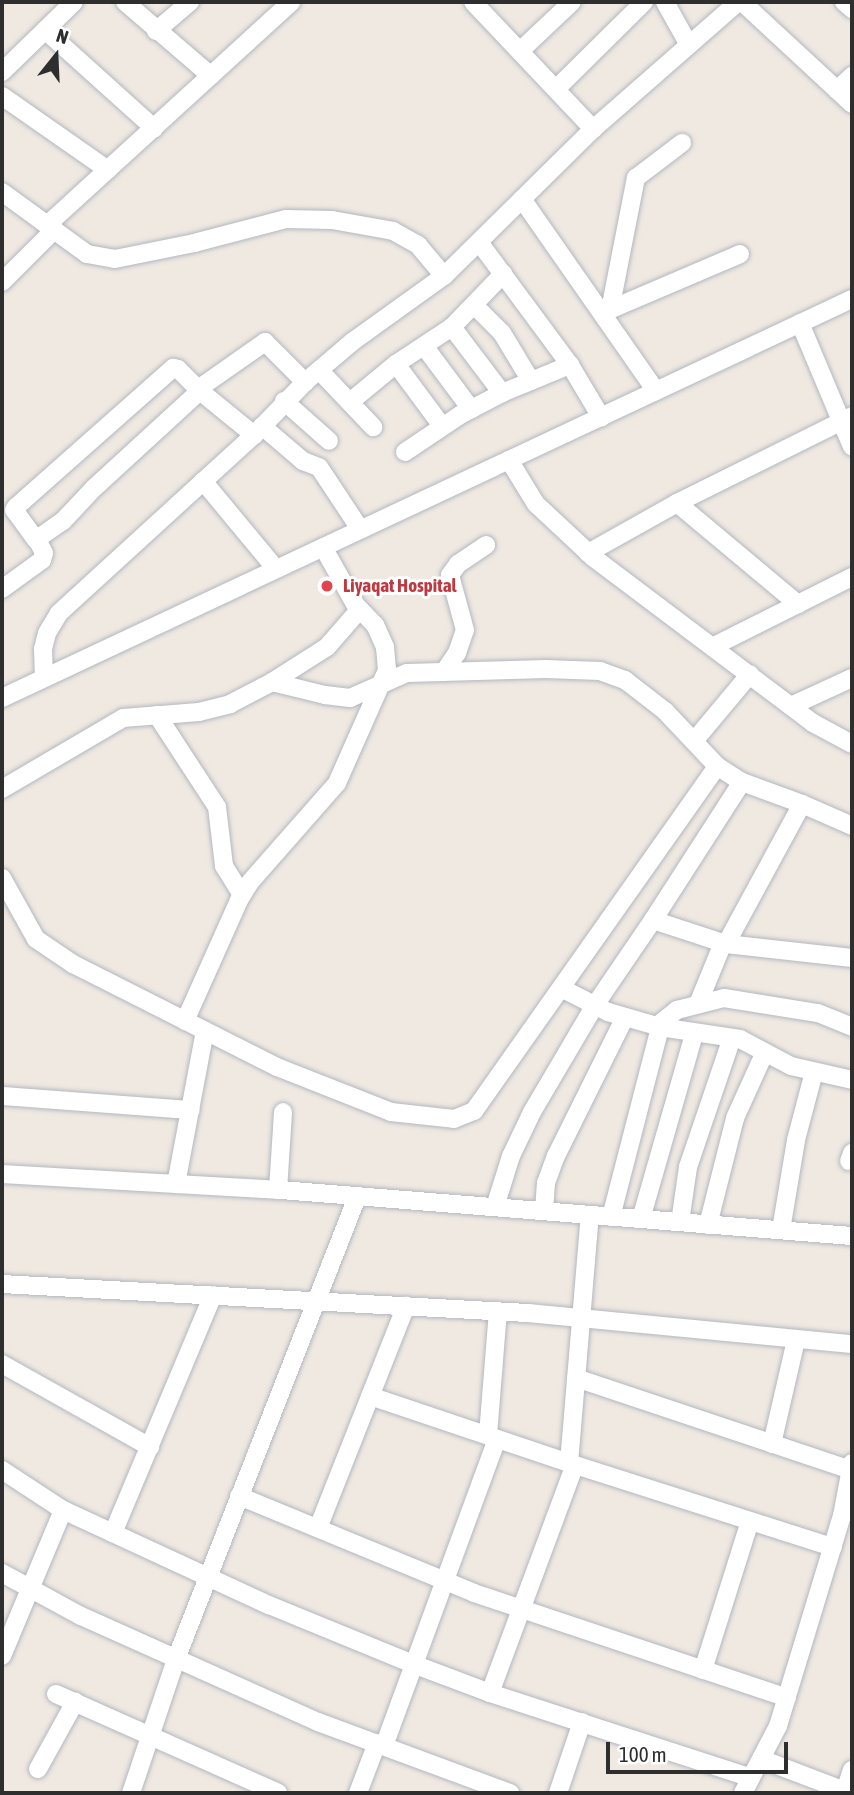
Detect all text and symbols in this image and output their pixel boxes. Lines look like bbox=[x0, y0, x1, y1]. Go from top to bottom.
north arrow bbox=[21, 21, 91, 91]
text: N bbox=[54, 24, 71, 48]
place label: Liyaqat Hospital bbox=[343, 575, 457, 597]
marker: Liyaqat Hospital bbox=[317, 576, 337, 596]
scale bar bbox=[609, 1728, 791, 1772]
text: 100 m bbox=[619, 1742, 667, 1766]

